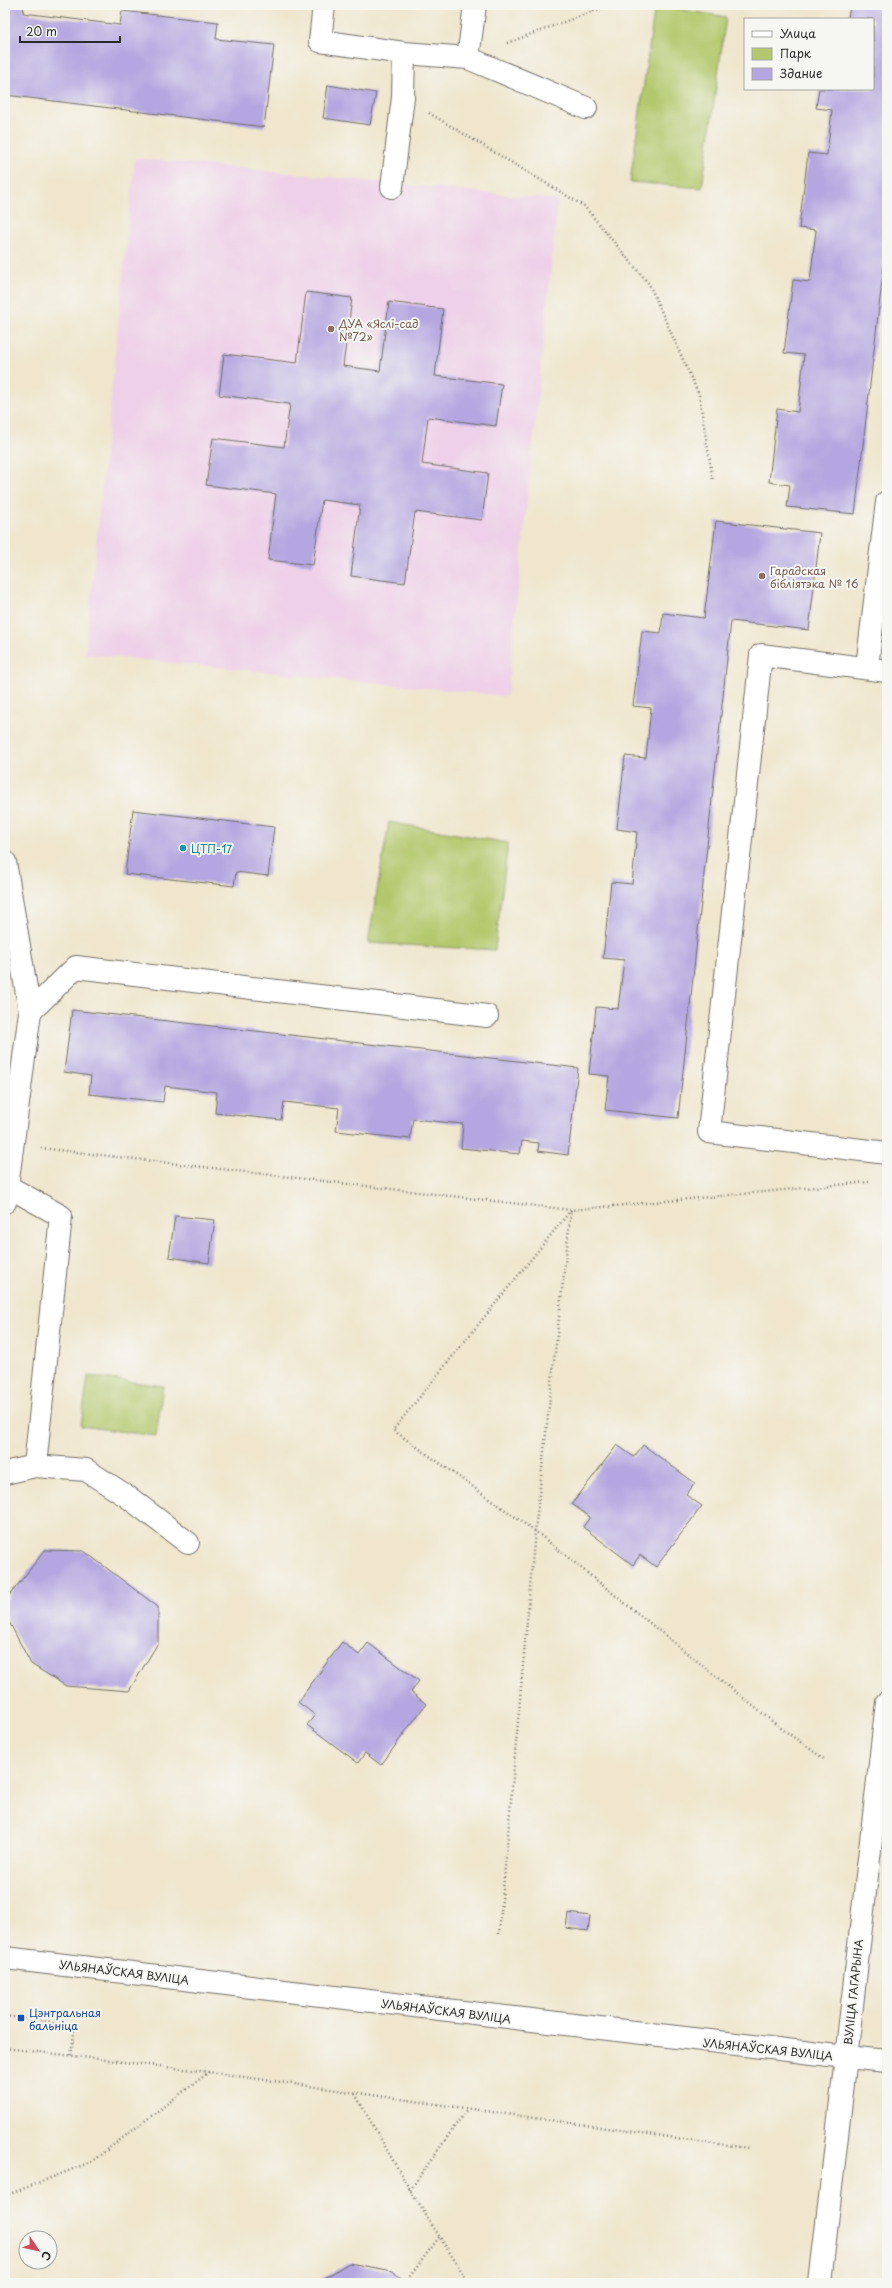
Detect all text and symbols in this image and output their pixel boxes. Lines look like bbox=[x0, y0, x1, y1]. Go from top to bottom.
scale bar bbox=[20, 18, 120, 44]
legend bbox=[744, 18, 874, 90]
text: 20 m bbox=[26, 22, 57, 40]
text: Улица bbox=[780, 24, 816, 42]
text: Парк bbox=[780, 44, 812, 62]
text: Здание bbox=[780, 64, 822, 82]
place label: ДУА «Яслі-сад №72» bbox=[338, 315, 419, 345]
marker: ДУА «Яслі-сад №72» bbox=[326, 324, 336, 334]
place label: Гарадская бібліятэка № 16 bbox=[770, 562, 859, 592]
marker: Гарадская бібліятэка № 16 bbox=[757, 571, 767, 581]
place label: ЦТП-17 bbox=[191, 840, 232, 857]
marker: ЦТП-17 bbox=[178, 843, 188, 853]
street label: ВУЛІЦА ГАГАРЫНА bbox=[839, 1938, 867, 2046]
street label: УЛЬЯНАЎСКАЯ ВУЛІЦА bbox=[58, 1956, 190, 1988]
street label: УЛЬЯНАЎСКАЯ ВУЛІЦА bbox=[380, 1995, 512, 2027]
place label: Цэнтральная бальніца bbox=[29, 2004, 101, 2034]
marker: Цэнтральная бальніца bbox=[16, 2013, 26, 2023]
street label: УЛЬЯНАЎСКАЯ ВУЛІЦА bbox=[702, 2034, 834, 2064]
north arrow bbox=[18, 2230, 58, 2270]
text: С bbox=[37, 2248, 56, 2264]

